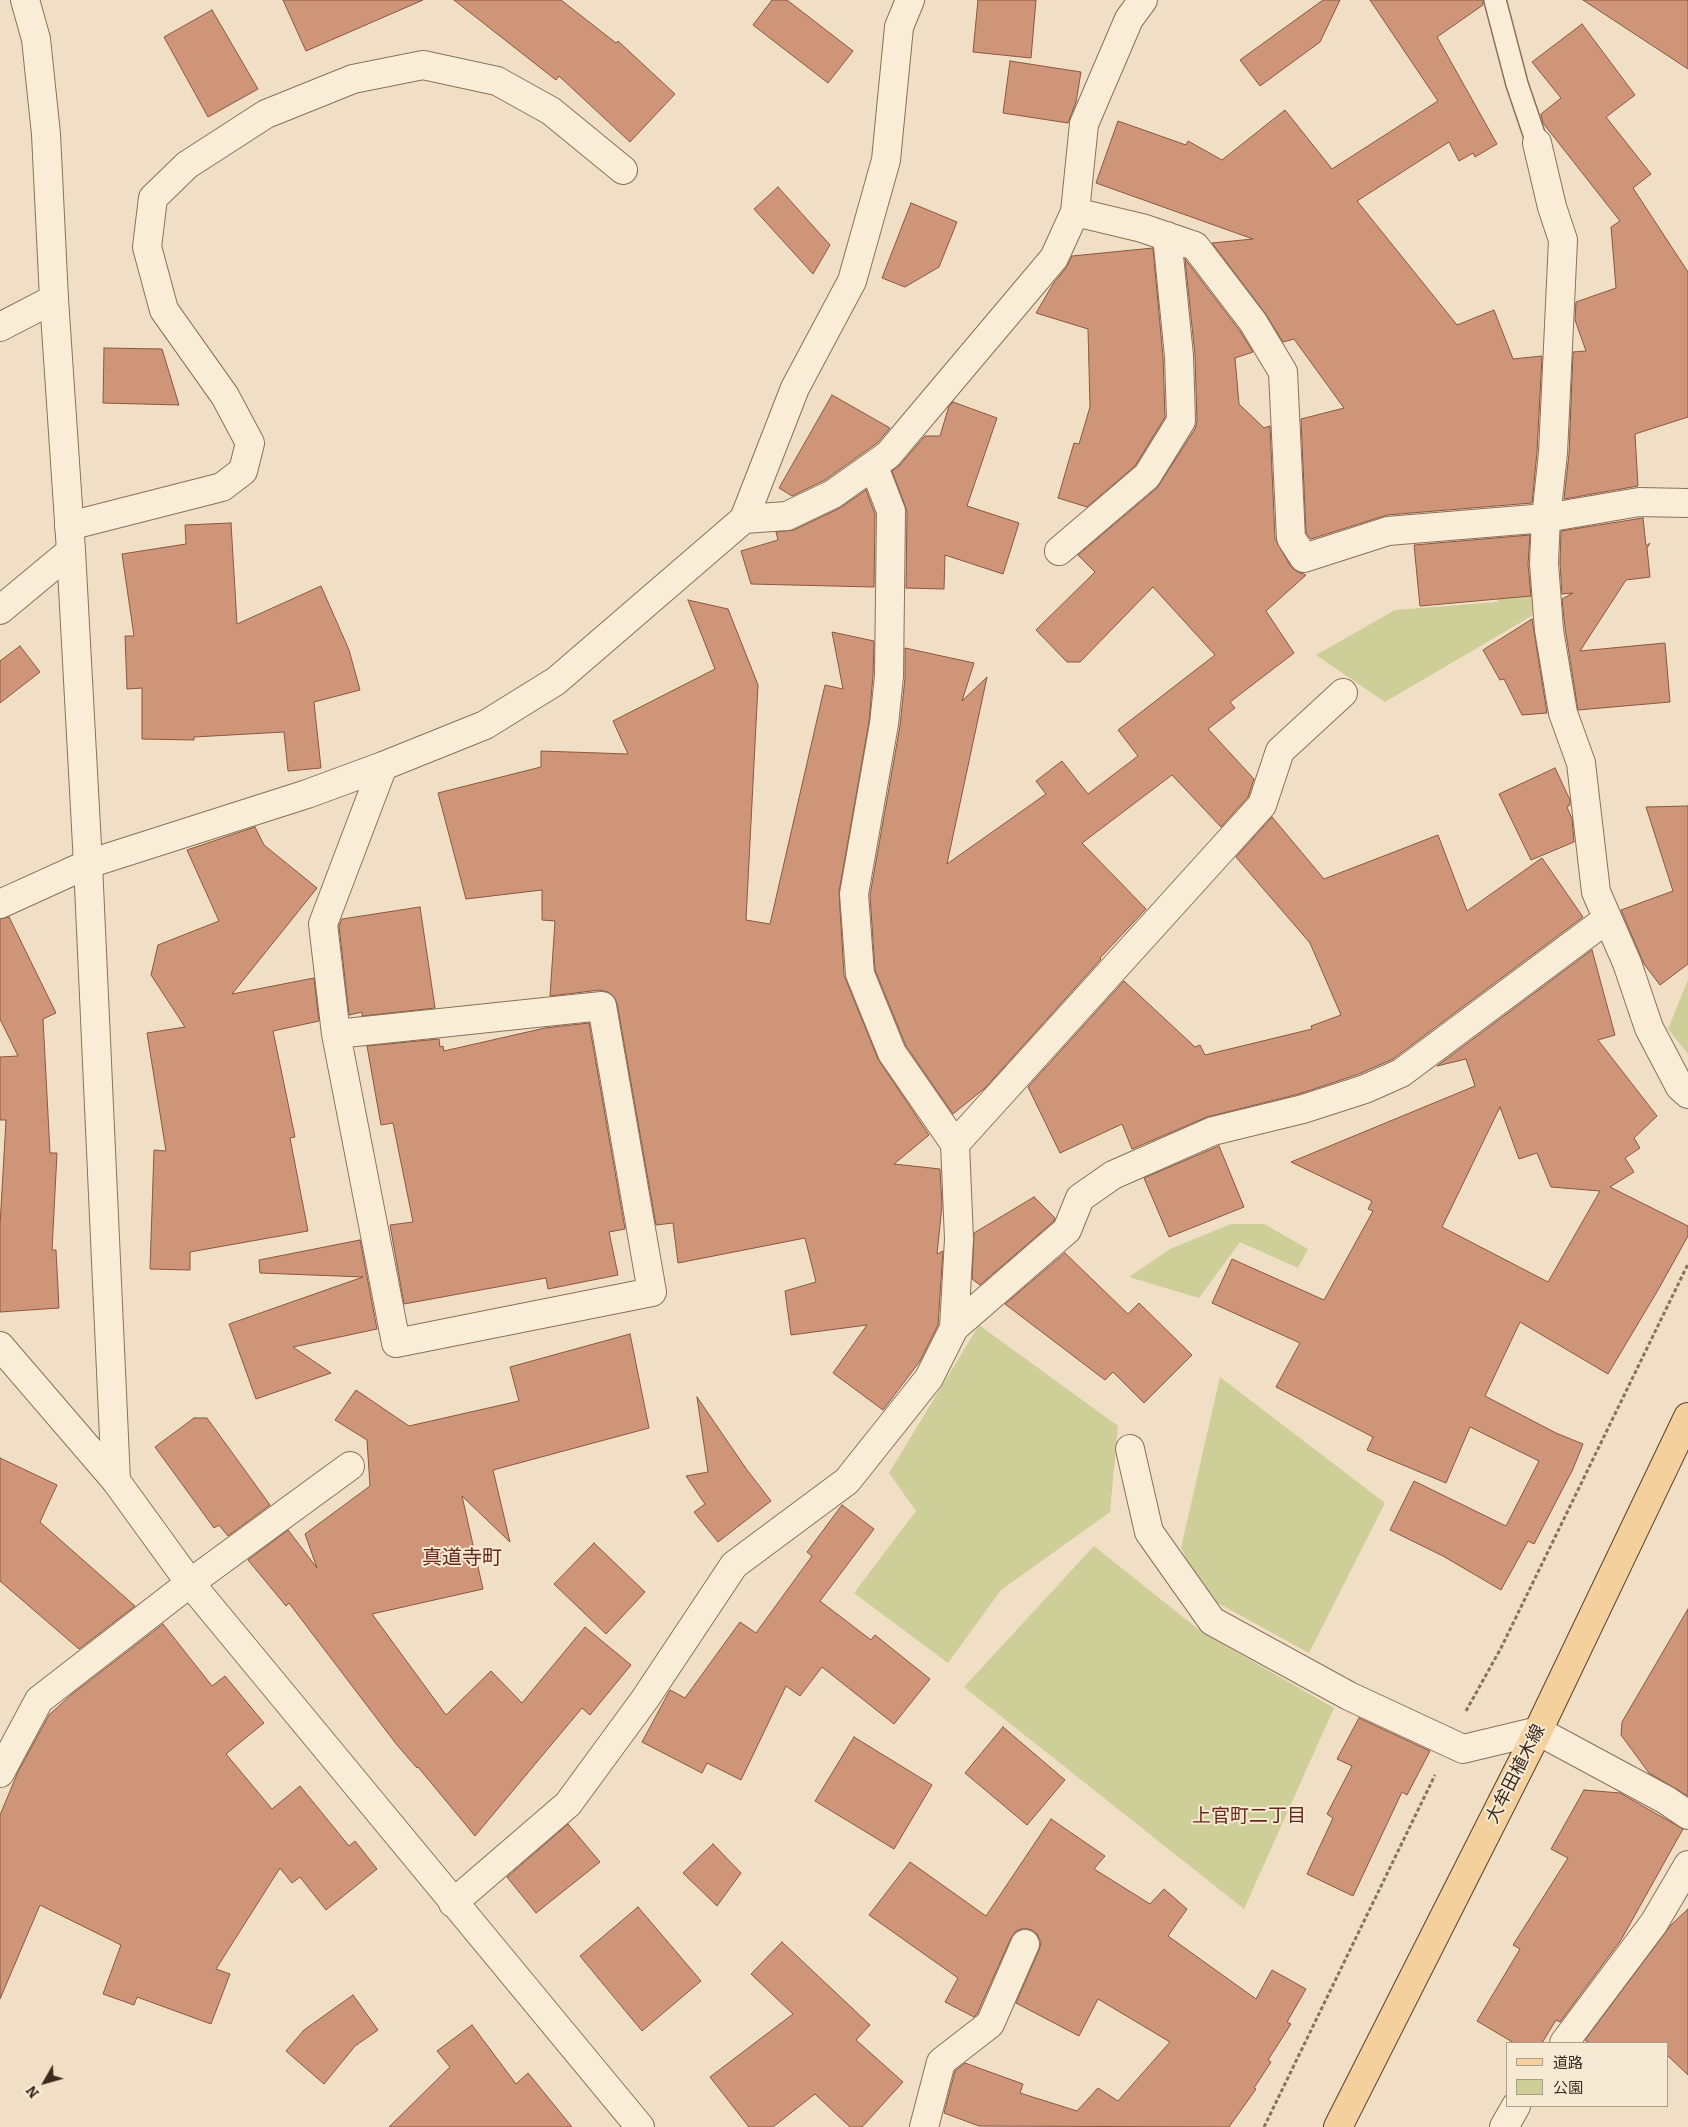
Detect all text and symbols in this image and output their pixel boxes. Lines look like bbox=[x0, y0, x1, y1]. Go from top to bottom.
district label: 真道寺町 bbox=[422, 1546, 502, 1570]
street label: 大牟田植木線 bbox=[1482, 1721, 1550, 1827]
district label: 上官町二丁目 bbox=[1192, 1806, 1306, 1828]
legend bbox=[1506, 2042, 1668, 2107]
text: 道路 bbox=[1553, 2054, 1583, 2072]
north arrow bbox=[20, 2057, 70, 2107]
text: 公園 bbox=[1553, 2079, 1583, 2097]
text: N bbox=[23, 2082, 43, 2101]

